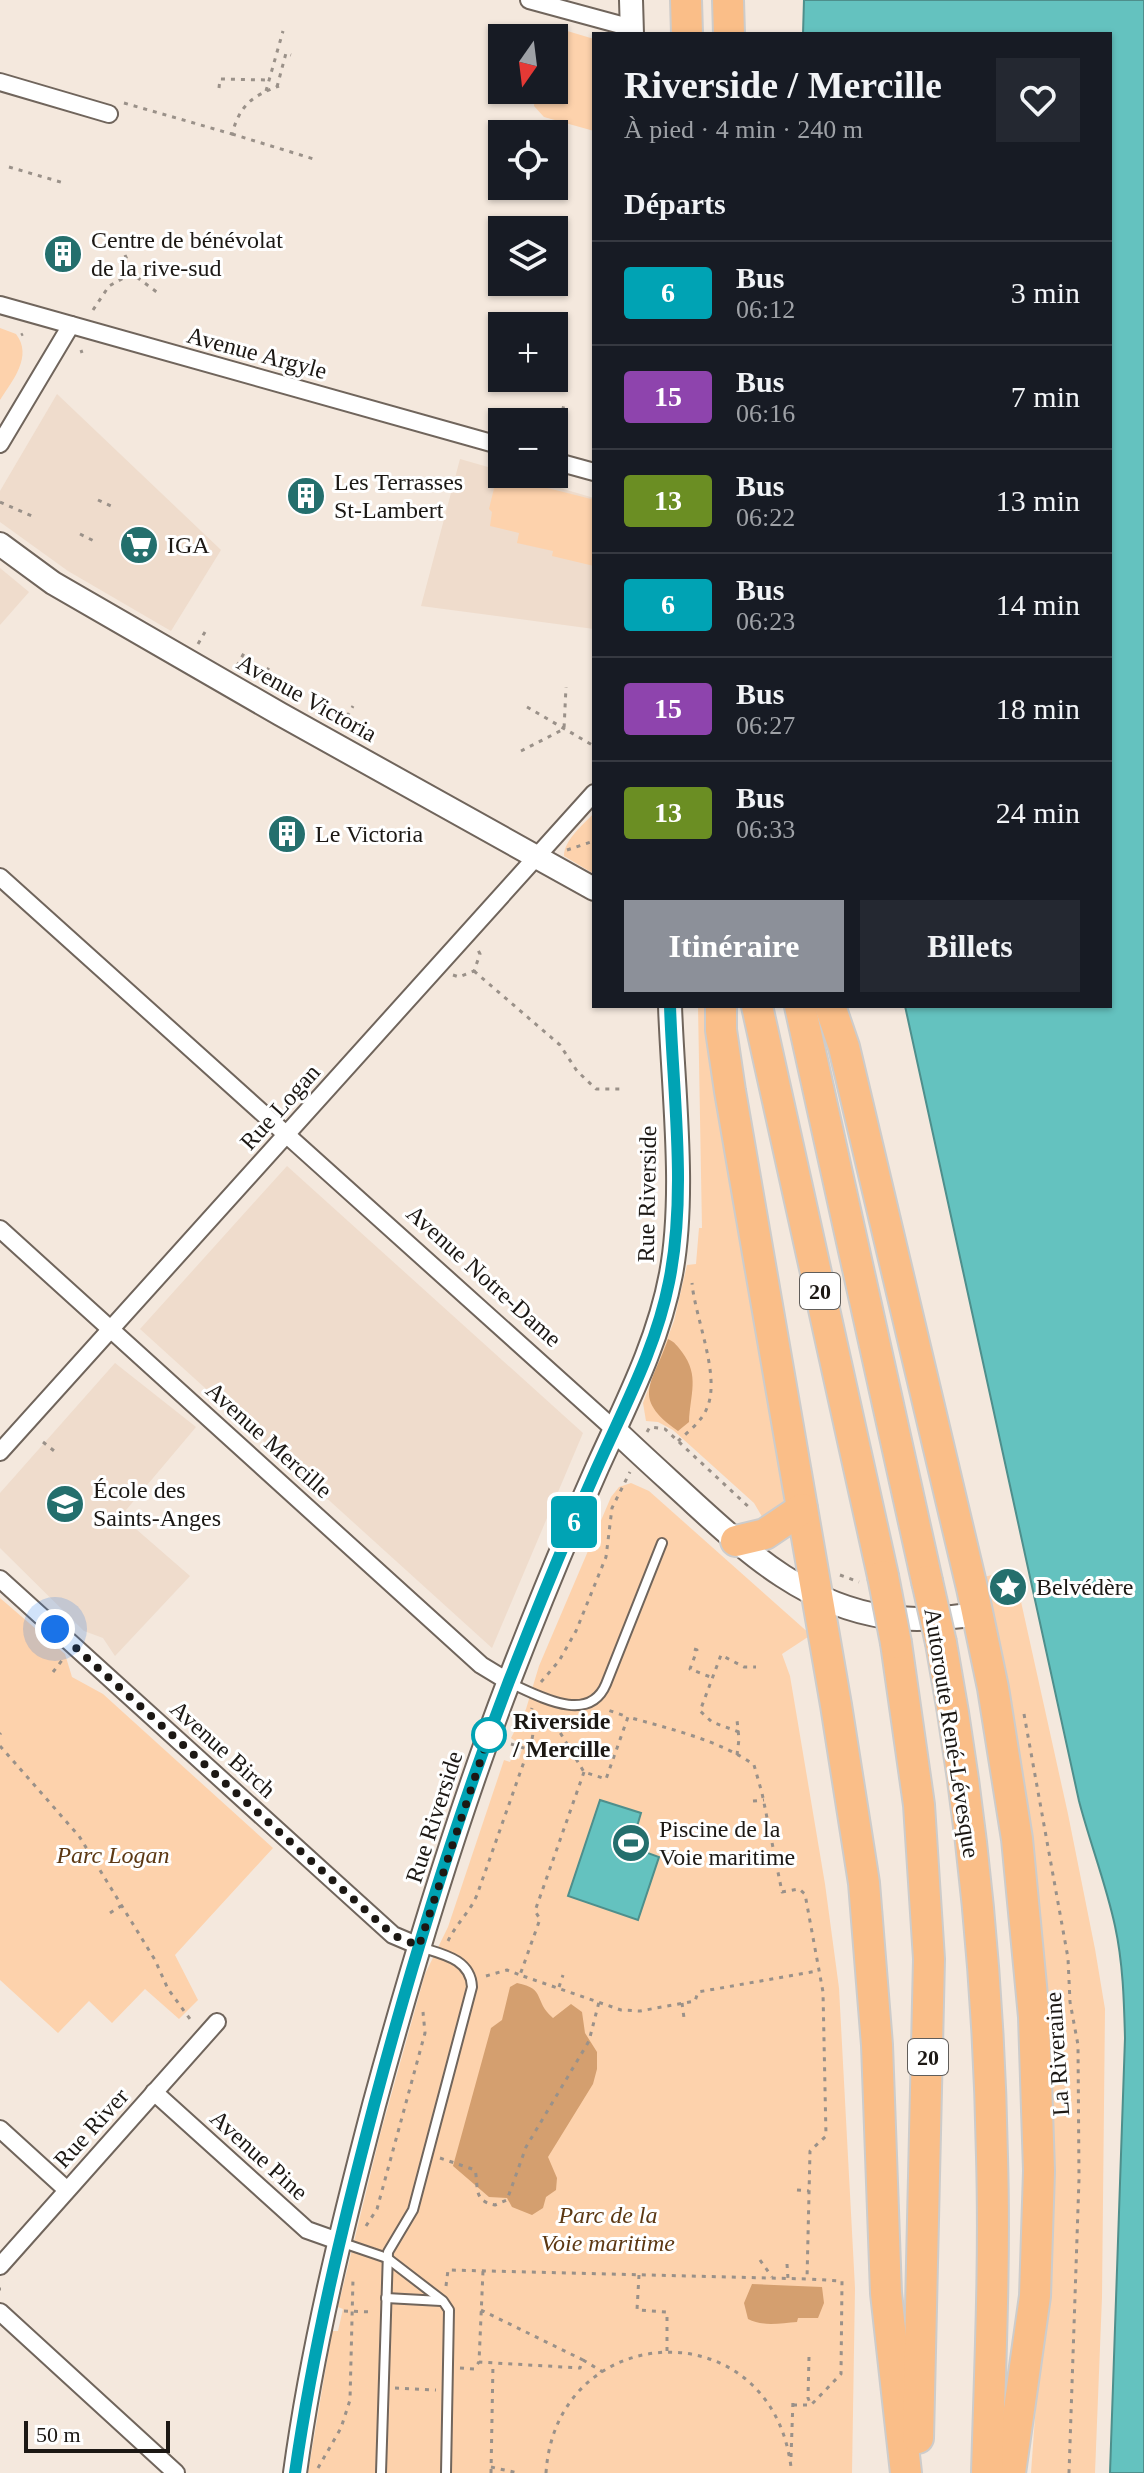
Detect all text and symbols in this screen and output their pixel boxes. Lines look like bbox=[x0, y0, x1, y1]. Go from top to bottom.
north arrow bbox=[488, 24, 568, 104]
map controls bbox=[488, 24, 568, 488]
button: heart bbox=[996, 58, 1080, 142]
text: Riverside / Mercille bbox=[624, 64, 942, 106]
text: À pied · 4 min · 240 m bbox=[624, 115, 863, 144]
button: locate bbox=[488, 120, 568, 200]
text: Départs bbox=[624, 187, 726, 220]
button: layers bbox=[488, 216, 568, 296]
place label: Centre de bénévolat de la rive-sud bbox=[91, 227, 283, 281]
building icon: Centre de bénévolat de la rive-sud bbox=[42, 233, 84, 275]
text: Bus bbox=[736, 261, 784, 294]
text: 3 min bbox=[1011, 276, 1080, 309]
text: 6 bbox=[661, 277, 675, 308]
text: 06:12 bbox=[736, 295, 795, 324]
button: + bbox=[488, 312, 568, 392]
street label: Avenue Argyle bbox=[184, 322, 330, 384]
text: Bus bbox=[736, 365, 784, 398]
text: 7 min bbox=[1011, 380, 1080, 413]
text: 15 bbox=[654, 381, 682, 412]
text: 06:16 bbox=[736, 399, 795, 428]
button: − bbox=[488, 408, 568, 488]
place label: Les Terrasses St-Lambert bbox=[334, 469, 463, 523]
text: Bus bbox=[736, 469, 784, 502]
building icon: Les Terrasses St-Lambert bbox=[285, 475, 327, 517]
text: 13 min bbox=[996, 484, 1080, 517]
text: 13 bbox=[654, 485, 682, 516]
text: 06:22 bbox=[736, 503, 795, 532]
supermarket icon: IGA bbox=[118, 524, 160, 566]
place label: IGA bbox=[167, 532, 210, 558]
text: Bus bbox=[736, 573, 784, 606]
text: 14 min bbox=[996, 588, 1080, 621]
text: 6 bbox=[661, 589, 675, 620]
text: 06:23 bbox=[736, 607, 795, 636]
street label: Avenue Victoria bbox=[233, 649, 382, 747]
text: Bus bbox=[736, 677, 784, 710]
text: 18 min bbox=[996, 692, 1080, 725]
text: 15 bbox=[654, 693, 682, 724]
text: 06:27 bbox=[736, 711, 795, 740]
text: Bus bbox=[736, 781, 784, 814]
text: 24 min bbox=[996, 796, 1080, 829]
text: 13 bbox=[654, 797, 682, 828]
building icon: Le Victoria bbox=[266, 813, 308, 855]
text: 06:33 bbox=[736, 815, 795, 844]
place label: Le Victoria bbox=[315, 821, 423, 847]
button: Itinéraire bbox=[624, 900, 844, 992]
button: Billets bbox=[860, 900, 1080, 992]
street label: Rue Logan bbox=[235, 1059, 325, 1155]
street label: Rue Riverside bbox=[633, 1125, 661, 1263]
street label: Avenue Notre-Dame bbox=[401, 1200, 567, 1352]
road number: 20 bbox=[800, 1273, 840, 1309]
street label: Avenue Mercille bbox=[201, 1377, 337, 1503]
place label: École des Saints-Anges bbox=[93, 1477, 221, 1531]
school or university icon: École des Saints-Anges bbox=[44, 1483, 86, 1525]
line badge: 6 bbox=[548, 1496, 600, 1548]
text: 6 bbox=[567, 1506, 581, 1537]
place icon: Belvédère bbox=[987, 1566, 1029, 1608]
place label: Belvédère bbox=[1036, 1574, 1133, 1600]
street label: Autoroute René-Lévesque bbox=[919, 1606, 985, 1860]
your location bbox=[35, 1609, 75, 1649]
street label: Avenue Birch bbox=[165, 1695, 281, 1803]
place label: Riverside / Mercille bbox=[512, 1708, 611, 1762]
marker: Riverside / Mercille bbox=[472, 1718, 506, 1752]
street label: Rue Riverside bbox=[401, 1748, 467, 1886]
place label: Piscine de la Voie maritime bbox=[659, 1816, 795, 1870]
sports icon: Piscine de la Voie maritime bbox=[610, 1822, 652, 1864]
park label: Parc Logan bbox=[55, 1842, 170, 1868]
street label: La Riveraine bbox=[1040, 1991, 1074, 2117]
road number: 20 bbox=[908, 2039, 948, 2075]
street label: Rue River bbox=[49, 2083, 133, 2173]
street label: Avenue Pine bbox=[205, 2105, 313, 2205]
park label: Parc de la Voie maritime bbox=[541, 2202, 675, 2256]
scale bar bbox=[24, 2417, 170, 2453]
text: 50 m bbox=[36, 2422, 81, 2447]

